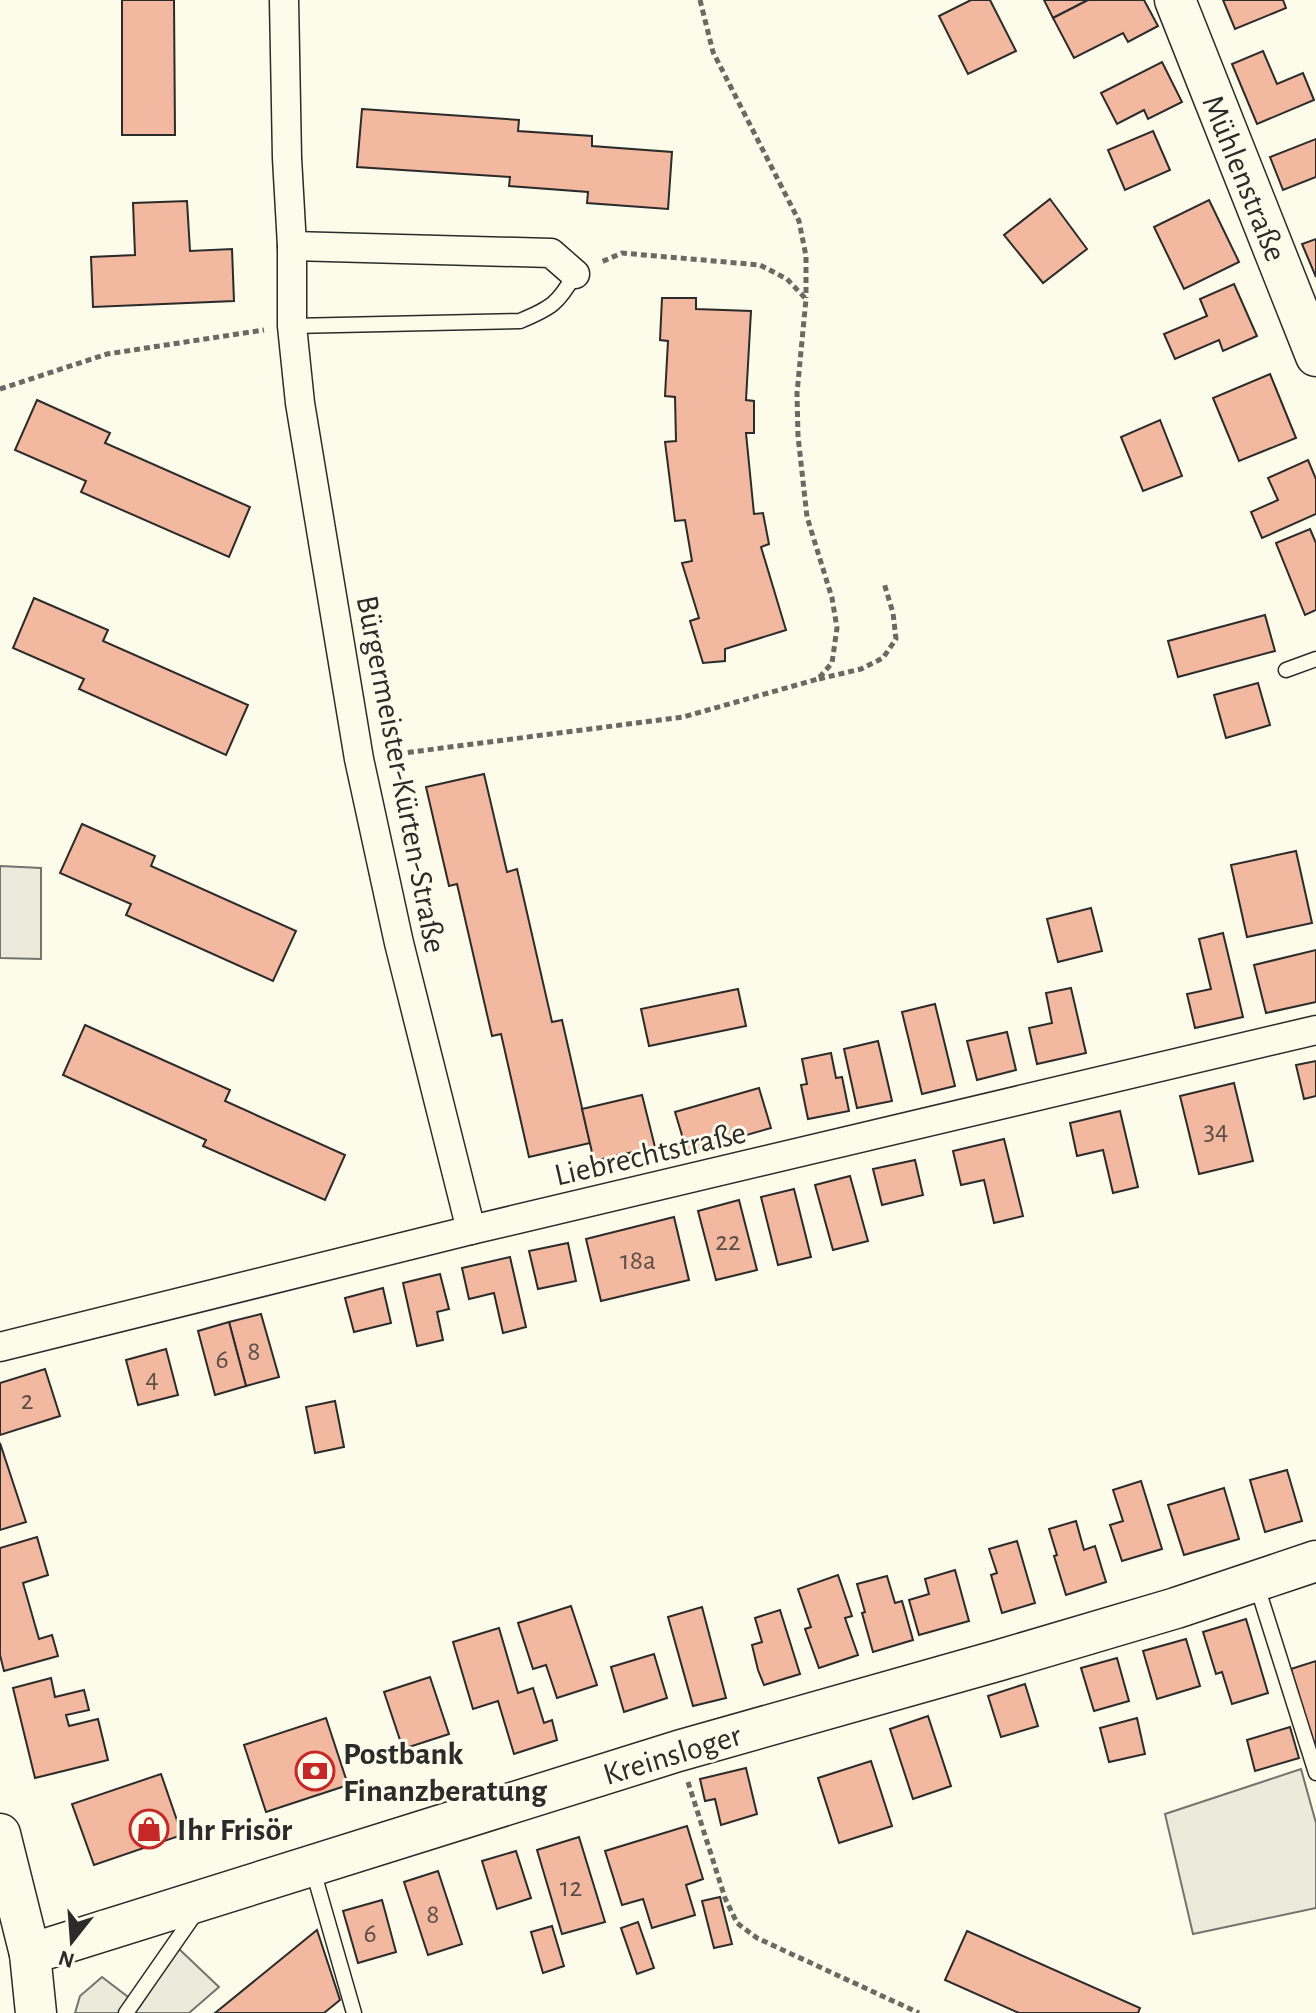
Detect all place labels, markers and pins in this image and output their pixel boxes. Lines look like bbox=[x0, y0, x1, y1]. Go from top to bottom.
place label: Postbank Finanzberatung bbox=[343, 1738, 548, 1807]
bank icon: Postbank Finanzberatung bbox=[294, 1750, 336, 1792]
shop icon: Ihr Frisör bbox=[128, 1808, 170, 1850]
place label: Ihr Frisör bbox=[177, 1814, 292, 1846]

